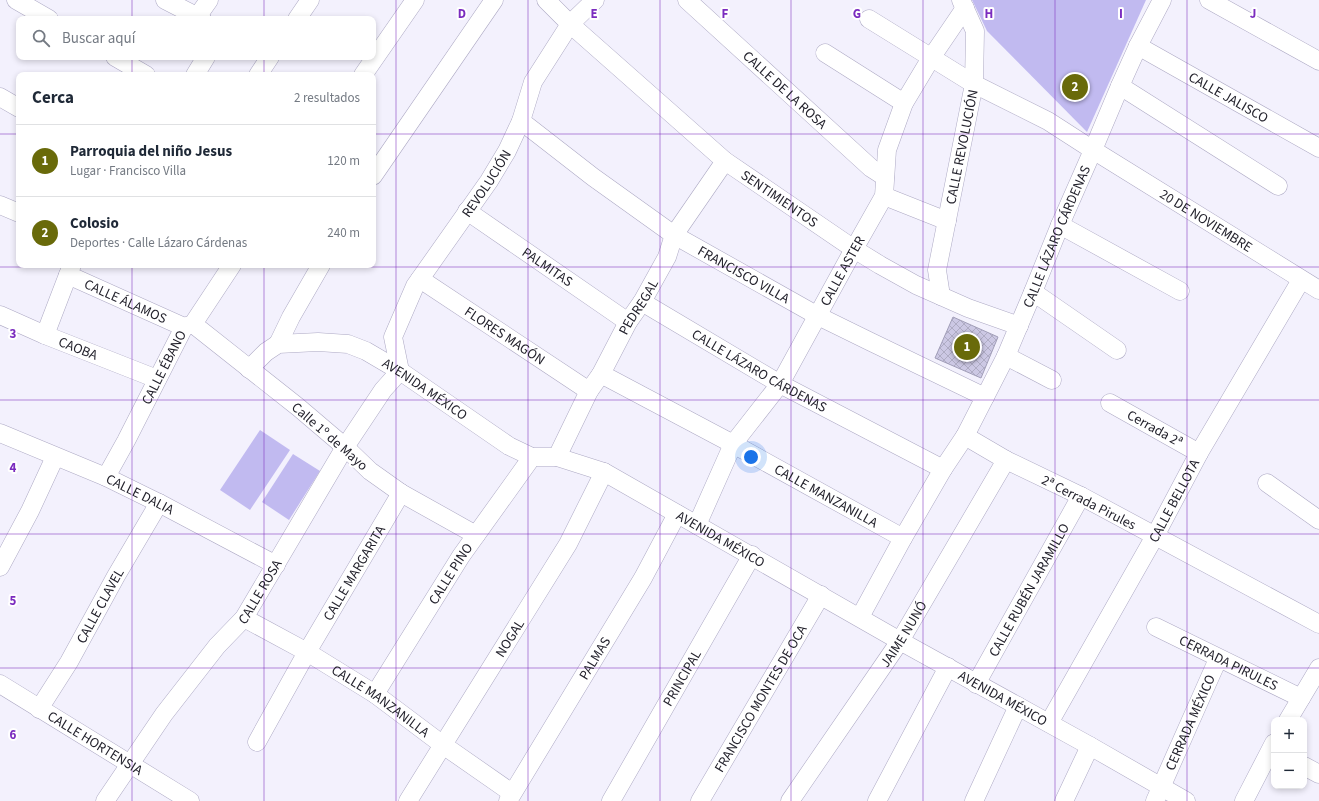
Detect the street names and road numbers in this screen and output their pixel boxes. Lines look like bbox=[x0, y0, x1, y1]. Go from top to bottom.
street label: CALLE DE LA ROSA bbox=[738, 47, 831, 134]
street label: CALLE JALISCO bbox=[1185, 67, 1272, 128]
street label: CALLE REVOLUCIÓN bbox=[941, 88, 984, 206]
street label: REVOLUCIÓN bbox=[457, 146, 516, 222]
street label: CALLE LÁZARO CÁRDENAS bbox=[1018, 162, 1096, 311]
street label: SENTIMIENTOS bbox=[737, 166, 822, 233]
street label: 20 DE NOVIEMBRE bbox=[1155, 185, 1256, 257]
street label: CALLE ASTER bbox=[816, 233, 870, 310]
street label: FRANCISCO VILLA bbox=[694, 241, 793, 309]
street label: PALMITAS bbox=[518, 243, 577, 292]
street label: CALLE ÁLAMOS bbox=[81, 275, 170, 329]
street label: PEDREGAL bbox=[614, 276, 664, 339]
street label: FLORES MAGÓN bbox=[460, 302, 549, 370]
street label: CALLE LÁZARO CÁRDENAS bbox=[688, 325, 830, 418]
street label: CALLE ÉBANO bbox=[137, 327, 192, 408]
street label: CAOBA bbox=[55, 332, 101, 366]
street label: AVENIDA MÉXICO bbox=[378, 354, 471, 426]
street label: Calle 1º de Mayo bbox=[287, 398, 372, 476]
street label: Cerrada 2ª bbox=[1123, 405, 1186, 452]
street label: CALLE BELLOTA bbox=[1144, 455, 1205, 547]
street label: CALLE MANZANILLA bbox=[770, 460, 881, 533]
street label: CALLE DALIA bbox=[102, 470, 178, 520]
street label: 2ª Cerrada Pirules bbox=[1038, 470, 1139, 535]
street label: AVENIDA MÉXICO bbox=[672, 506, 768, 573]
street label: CALLE RUBÉN JARAMILLO bbox=[984, 520, 1075, 661]
street label: CALLE MARGARITA bbox=[319, 522, 391, 625]
street label: CALLE PINO bbox=[424, 539, 478, 609]
street label: CALLE ROSA bbox=[234, 556, 288, 629]
street label: CALLE CLAVEL bbox=[72, 565, 130, 647]
street label: JAIME NUNÓ bbox=[876, 597, 932, 672]
street label: NOGAL bbox=[491, 616, 530, 661]
street label: FRANCISCO MONTES DE OCA bbox=[710, 621, 812, 776]
street label: CERRADA PIRULES bbox=[1175, 631, 1281, 696]
street label: PALMAS bbox=[575, 633, 616, 684]
street label: PRINCIPAL bbox=[658, 646, 707, 710]
street label: CALLE MANZANILLA bbox=[327, 660, 434, 743]
street label: AVENIDA MÉXICO bbox=[954, 666, 1051, 731]
street label: CERRADA MÉXICO bbox=[1161, 672, 1221, 774]
street label: CALLE HORTENSIA bbox=[43, 707, 147, 781]

